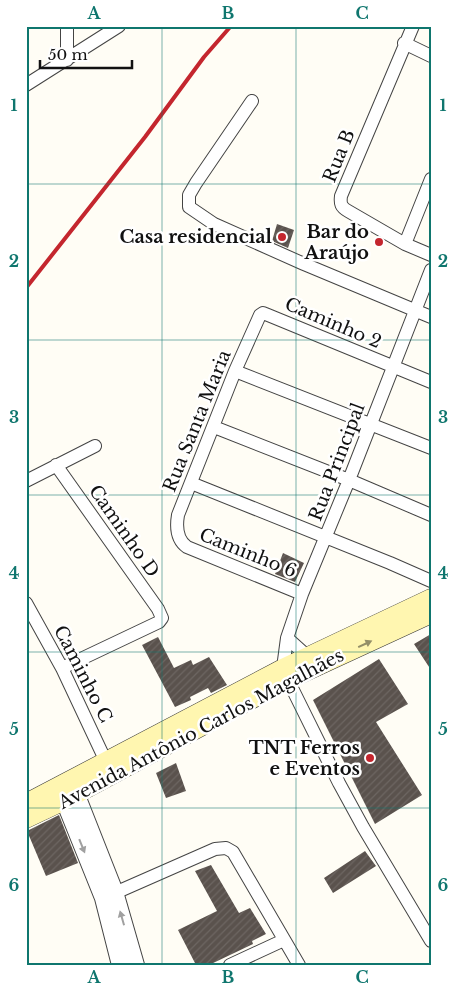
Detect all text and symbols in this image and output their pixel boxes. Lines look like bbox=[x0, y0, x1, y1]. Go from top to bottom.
text: A bbox=[87, 3, 102, 23]
text: B bbox=[222, 3, 235, 23]
text: C bbox=[355, 3, 369, 23]
scale bar bbox=[40, 38, 132, 70]
text: 50 m bbox=[48, 45, 88, 64]
text: 1 bbox=[11, 95, 18, 115]
text: 1 bbox=[440, 95, 447, 115]
street label: Rua B bbox=[318, 126, 360, 186]
place label: Bar do Araújo bbox=[304, 221, 369, 264]
place label: Casa residencial bbox=[120, 226, 273, 248]
marker: Casa residencial bbox=[276, 231, 288, 243]
marker: Bar do Araújo bbox=[373, 236, 385, 248]
text: 2 bbox=[9, 251, 19, 271]
text: 2 bbox=[438, 251, 448, 271]
street label: Caminho 2 bbox=[281, 293, 385, 353]
street label: Rua Santa Maria bbox=[158, 347, 236, 495]
street label: Rua Principal bbox=[304, 400, 370, 524]
text: 3 bbox=[9, 407, 19, 427]
text: 3 bbox=[438, 407, 448, 427]
street label: Caminho D bbox=[84, 481, 164, 581]
street label: Caminho 6 bbox=[196, 523, 300, 583]
text: 4 bbox=[9, 563, 19, 583]
text: 4 bbox=[438, 563, 448, 583]
street label: Caminho C bbox=[49, 622, 117, 726]
one-way arrow bbox=[358, 640, 372, 648]
street label: Avenida Antônio Carlos Magalhães bbox=[54, 644, 347, 814]
text: 5 bbox=[9, 719, 19, 739]
text: 5 bbox=[438, 719, 448, 739]
place label: TNT Ferros e Eventos bbox=[249, 737, 360, 780]
marker: TNT Ferros e Eventos bbox=[364, 752, 376, 764]
one-way arrow bbox=[79, 839, 87, 853]
text: 6 bbox=[9, 875, 20, 895]
text: 6 bbox=[438, 875, 449, 895]
one-way arrow bbox=[118, 910, 126, 925]
text: A bbox=[87, 967, 102, 987]
text: B bbox=[222, 967, 235, 987]
text: C bbox=[355, 967, 369, 987]

